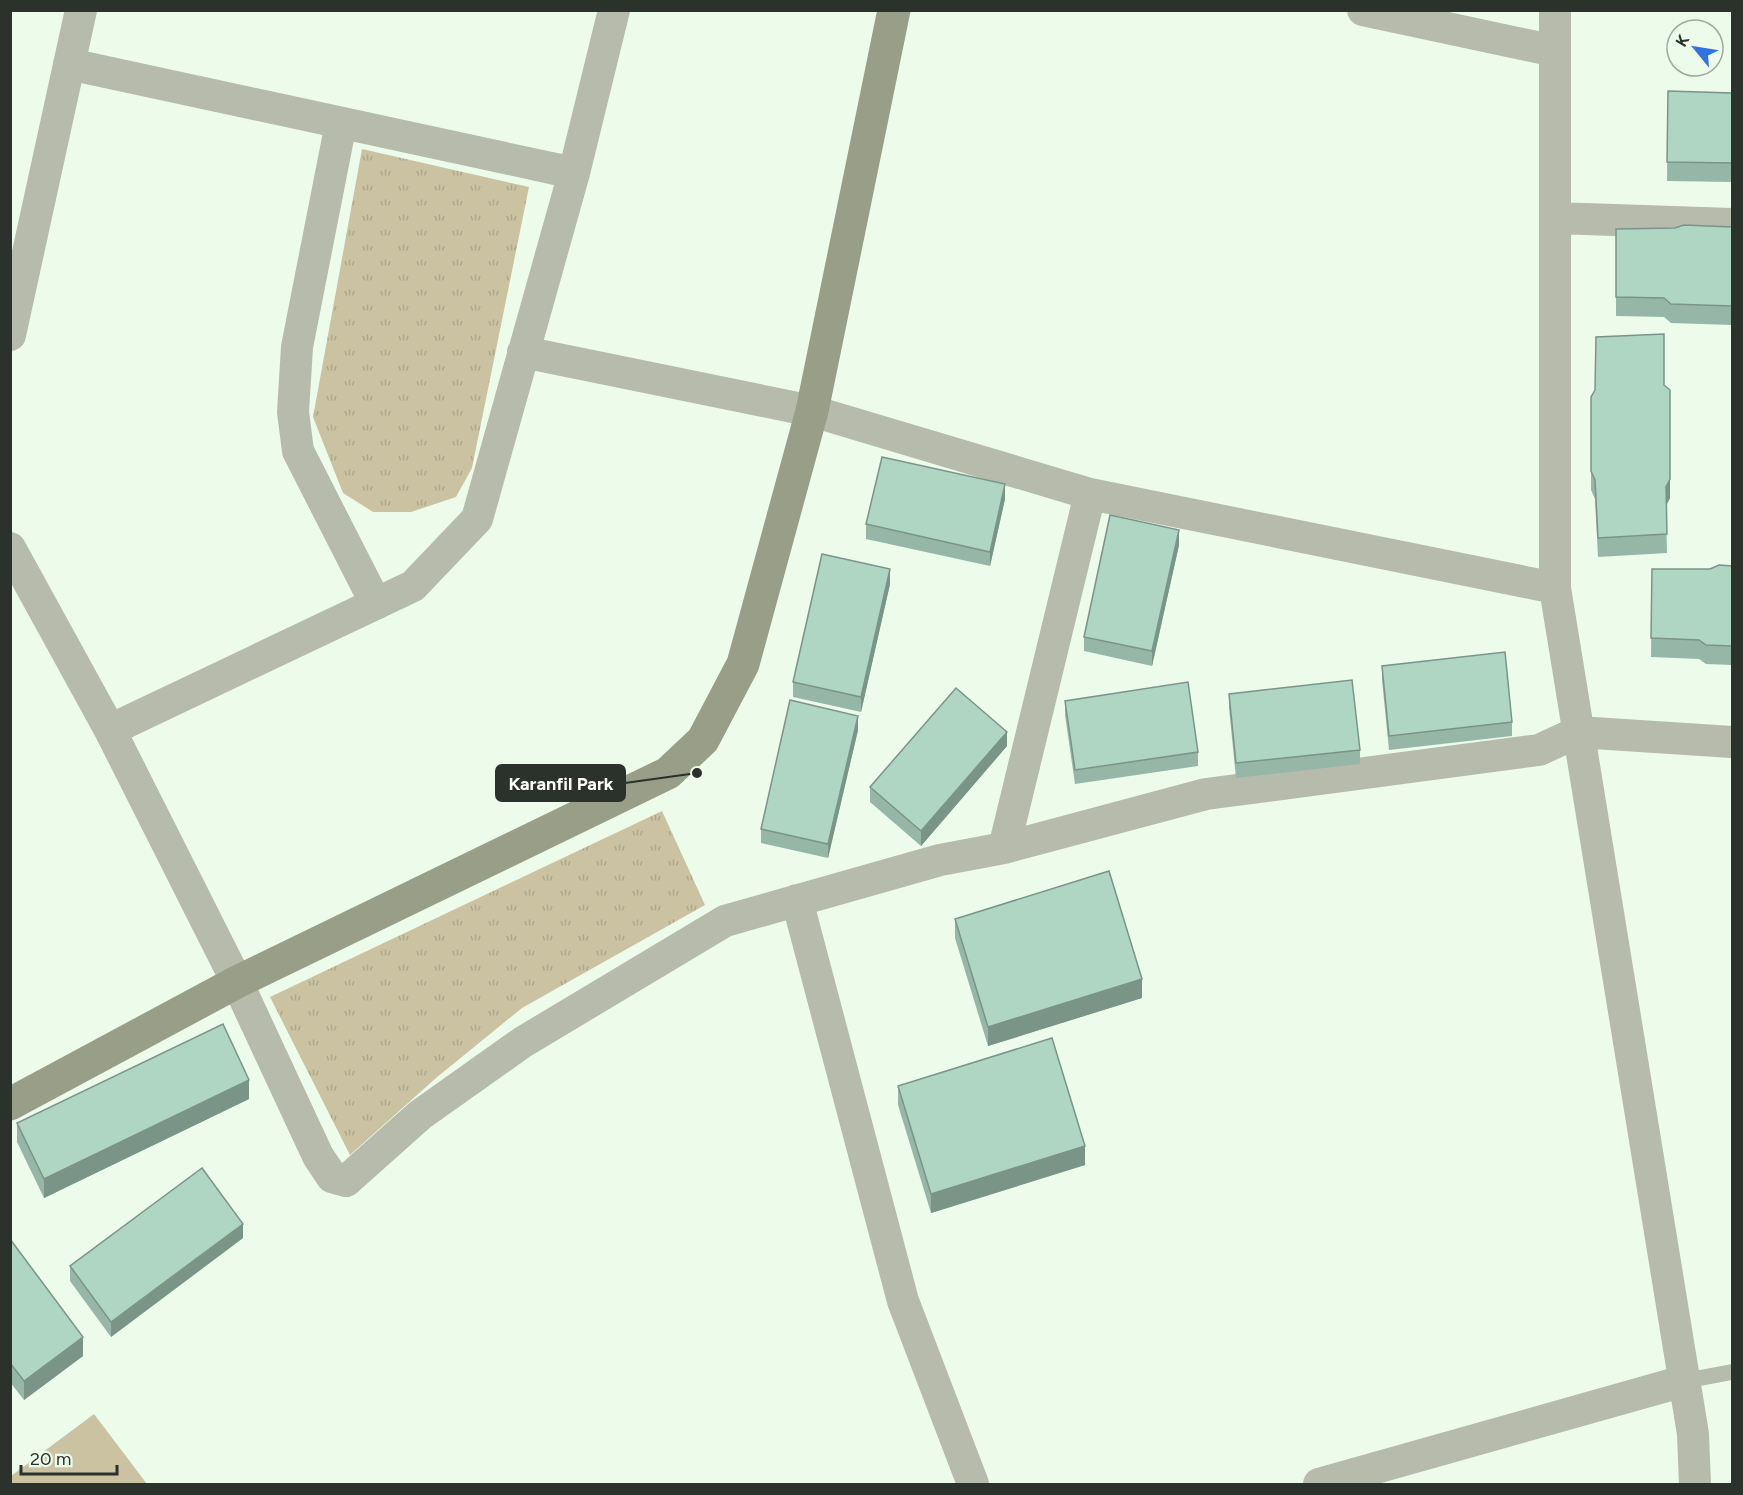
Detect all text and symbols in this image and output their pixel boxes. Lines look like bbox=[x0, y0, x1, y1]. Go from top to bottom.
north arrow bbox=[1665, 18, 1725, 78]
text: K bbox=[1672, 31, 1694, 50]
callout: Karanfil Park bbox=[496, 765, 625, 801]
text: Karanfil Park bbox=[509, 773, 614, 795]
scale bar bbox=[21, 1438, 117, 1476]
text: 20 m bbox=[30, 1448, 71, 1470]

